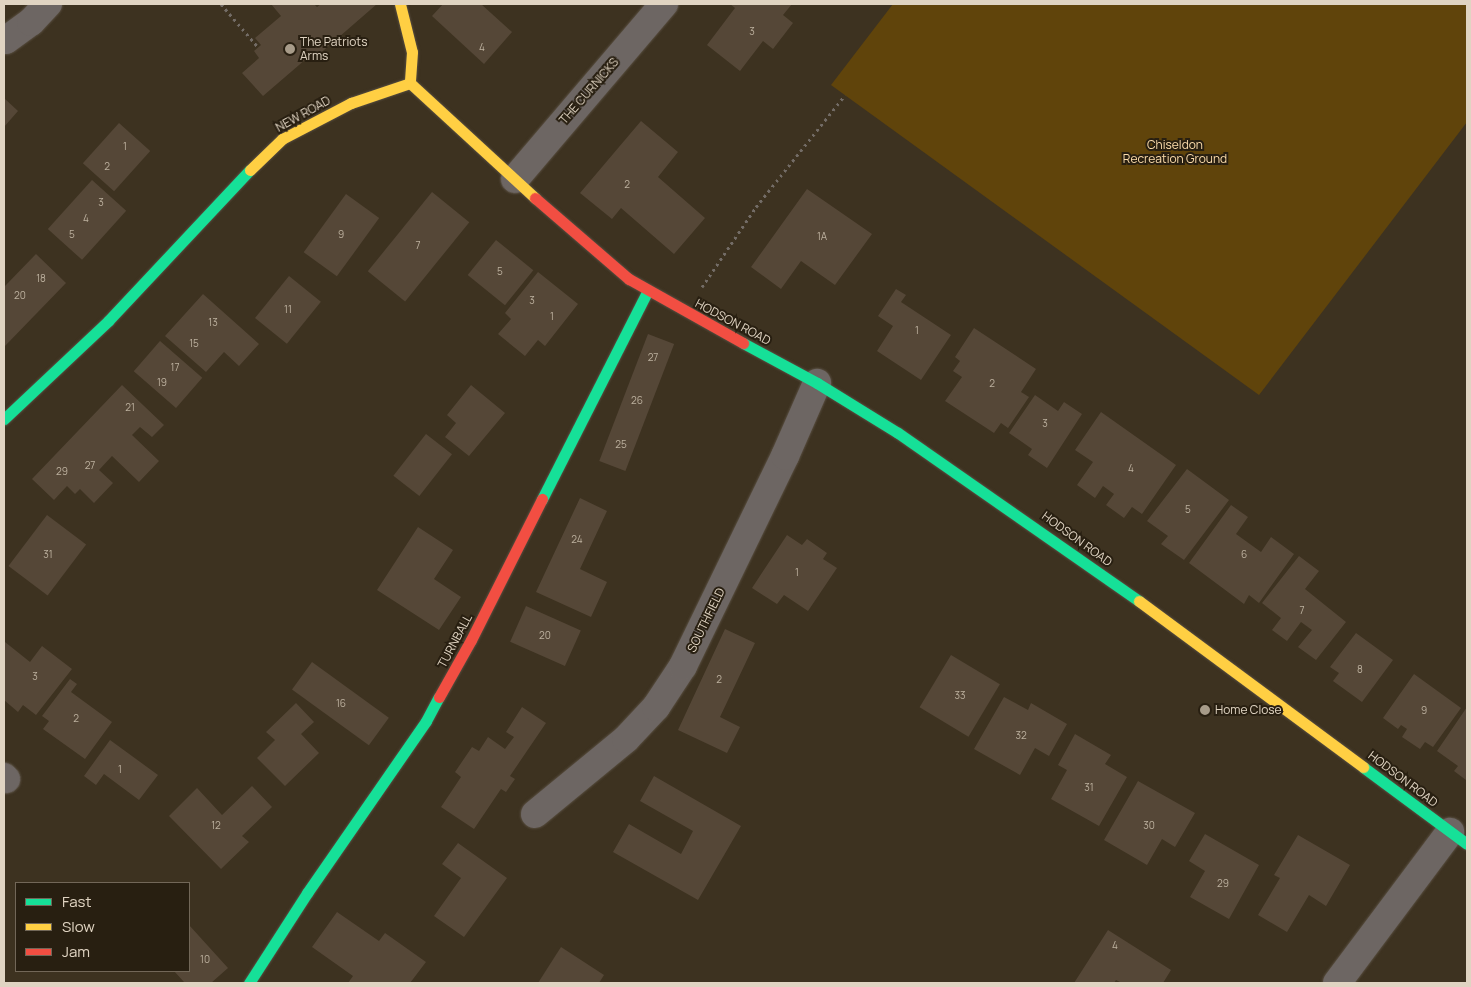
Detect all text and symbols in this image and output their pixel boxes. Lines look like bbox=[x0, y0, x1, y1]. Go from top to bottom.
house number: 3 bbox=[749, 26, 755, 38]
place label: The Patriots Arms bbox=[300, 35, 367, 63]
house number: 4 bbox=[479, 42, 485, 54]
marker: The Patriots Arms bbox=[284, 43, 296, 55]
street label: THE CURNICKS bbox=[556, 55, 622, 127]
street label: NEW ROAD bbox=[273, 93, 333, 135]
park label: Chiseldon Recreation Ground bbox=[1123, 138, 1227, 166]
house number: 1 bbox=[123, 141, 127, 153]
house number: 2 bbox=[104, 161, 110, 173]
house number: 2 bbox=[624, 179, 630, 191]
house number: 3 bbox=[98, 197, 104, 209]
house number: 4 bbox=[83, 213, 89, 225]
house number: 5 bbox=[69, 229, 75, 241]
house number: 9 bbox=[338, 229, 344, 241]
house number: 1A bbox=[817, 231, 827, 243]
house number: 7 bbox=[415, 240, 421, 252]
house number: 5 bbox=[497, 266, 503, 278]
house number: 18 bbox=[36, 273, 46, 285]
house number: 20 bbox=[14, 290, 26, 302]
house number: 3 bbox=[529, 295, 535, 307]
street label: HODSON ROAD bbox=[693, 296, 773, 348]
house number: 11 bbox=[284, 304, 292, 316]
house number: 1 bbox=[550, 311, 554, 323]
house number: 13 bbox=[208, 317, 218, 329]
house number: 1 bbox=[915, 325, 919, 337]
house number: 15 bbox=[189, 338, 199, 350]
house number: 27 bbox=[648, 352, 658, 364]
house number: 17 bbox=[171, 362, 179, 374]
house number: 19 bbox=[157, 377, 167, 389]
house number: 2 bbox=[989, 378, 995, 390]
house number: 26 bbox=[631, 395, 643, 407]
house number: 21 bbox=[125, 402, 135, 414]
house number: 3 bbox=[1042, 418, 1048, 430]
house number: 25 bbox=[615, 439, 627, 451]
house number: 27 bbox=[85, 460, 95, 472]
house number: 4 bbox=[1128, 463, 1134, 475]
house number: 29 bbox=[56, 466, 68, 478]
house number: 5 bbox=[1185, 504, 1191, 516]
street label: HODSON ROAD bbox=[1039, 509, 1115, 569]
house number: 24 bbox=[571, 534, 583, 546]
house number: 31 bbox=[43, 549, 53, 561]
house number: 6 bbox=[1241, 549, 1247, 561]
house number: 1 bbox=[795, 567, 799, 579]
street label: SOUTHFIELD bbox=[684, 586, 728, 654]
house number: 7 bbox=[1299, 605, 1305, 617]
street label: TURNBALL bbox=[435, 612, 475, 670]
house number: 20 bbox=[539, 630, 551, 642]
house number: 8 bbox=[1357, 664, 1363, 676]
house number: 3 bbox=[32, 671, 38, 683]
house number: 2 bbox=[716, 674, 722, 686]
house number: 33 bbox=[954, 690, 966, 702]
house number: 16 bbox=[336, 698, 346, 710]
place label: Home Close bbox=[1215, 703, 1282, 717]
marker: Home Close bbox=[1199, 704, 1211, 716]
house number: 9 bbox=[1421, 705, 1427, 717]
house number: 2 bbox=[73, 713, 79, 725]
house number: 32 bbox=[1015, 730, 1027, 742]
street label: HODSON ROAD bbox=[1365, 748, 1441, 810]
house number: 1 bbox=[118, 764, 122, 776]
house number: 31 bbox=[1084, 782, 1094, 794]
house number: 12 bbox=[211, 820, 221, 832]
house number: 30 bbox=[1143, 820, 1155, 832]
house number: 29 bbox=[1217, 878, 1229, 890]
legend bbox=[15, 882, 190, 972]
text: Fast bbox=[62, 891, 91, 912]
text: Slow bbox=[62, 916, 95, 937]
house number: 4 bbox=[1112, 940, 1118, 952]
text: Jam bbox=[62, 941, 90, 962]
house number: 10 bbox=[200, 954, 210, 966]

